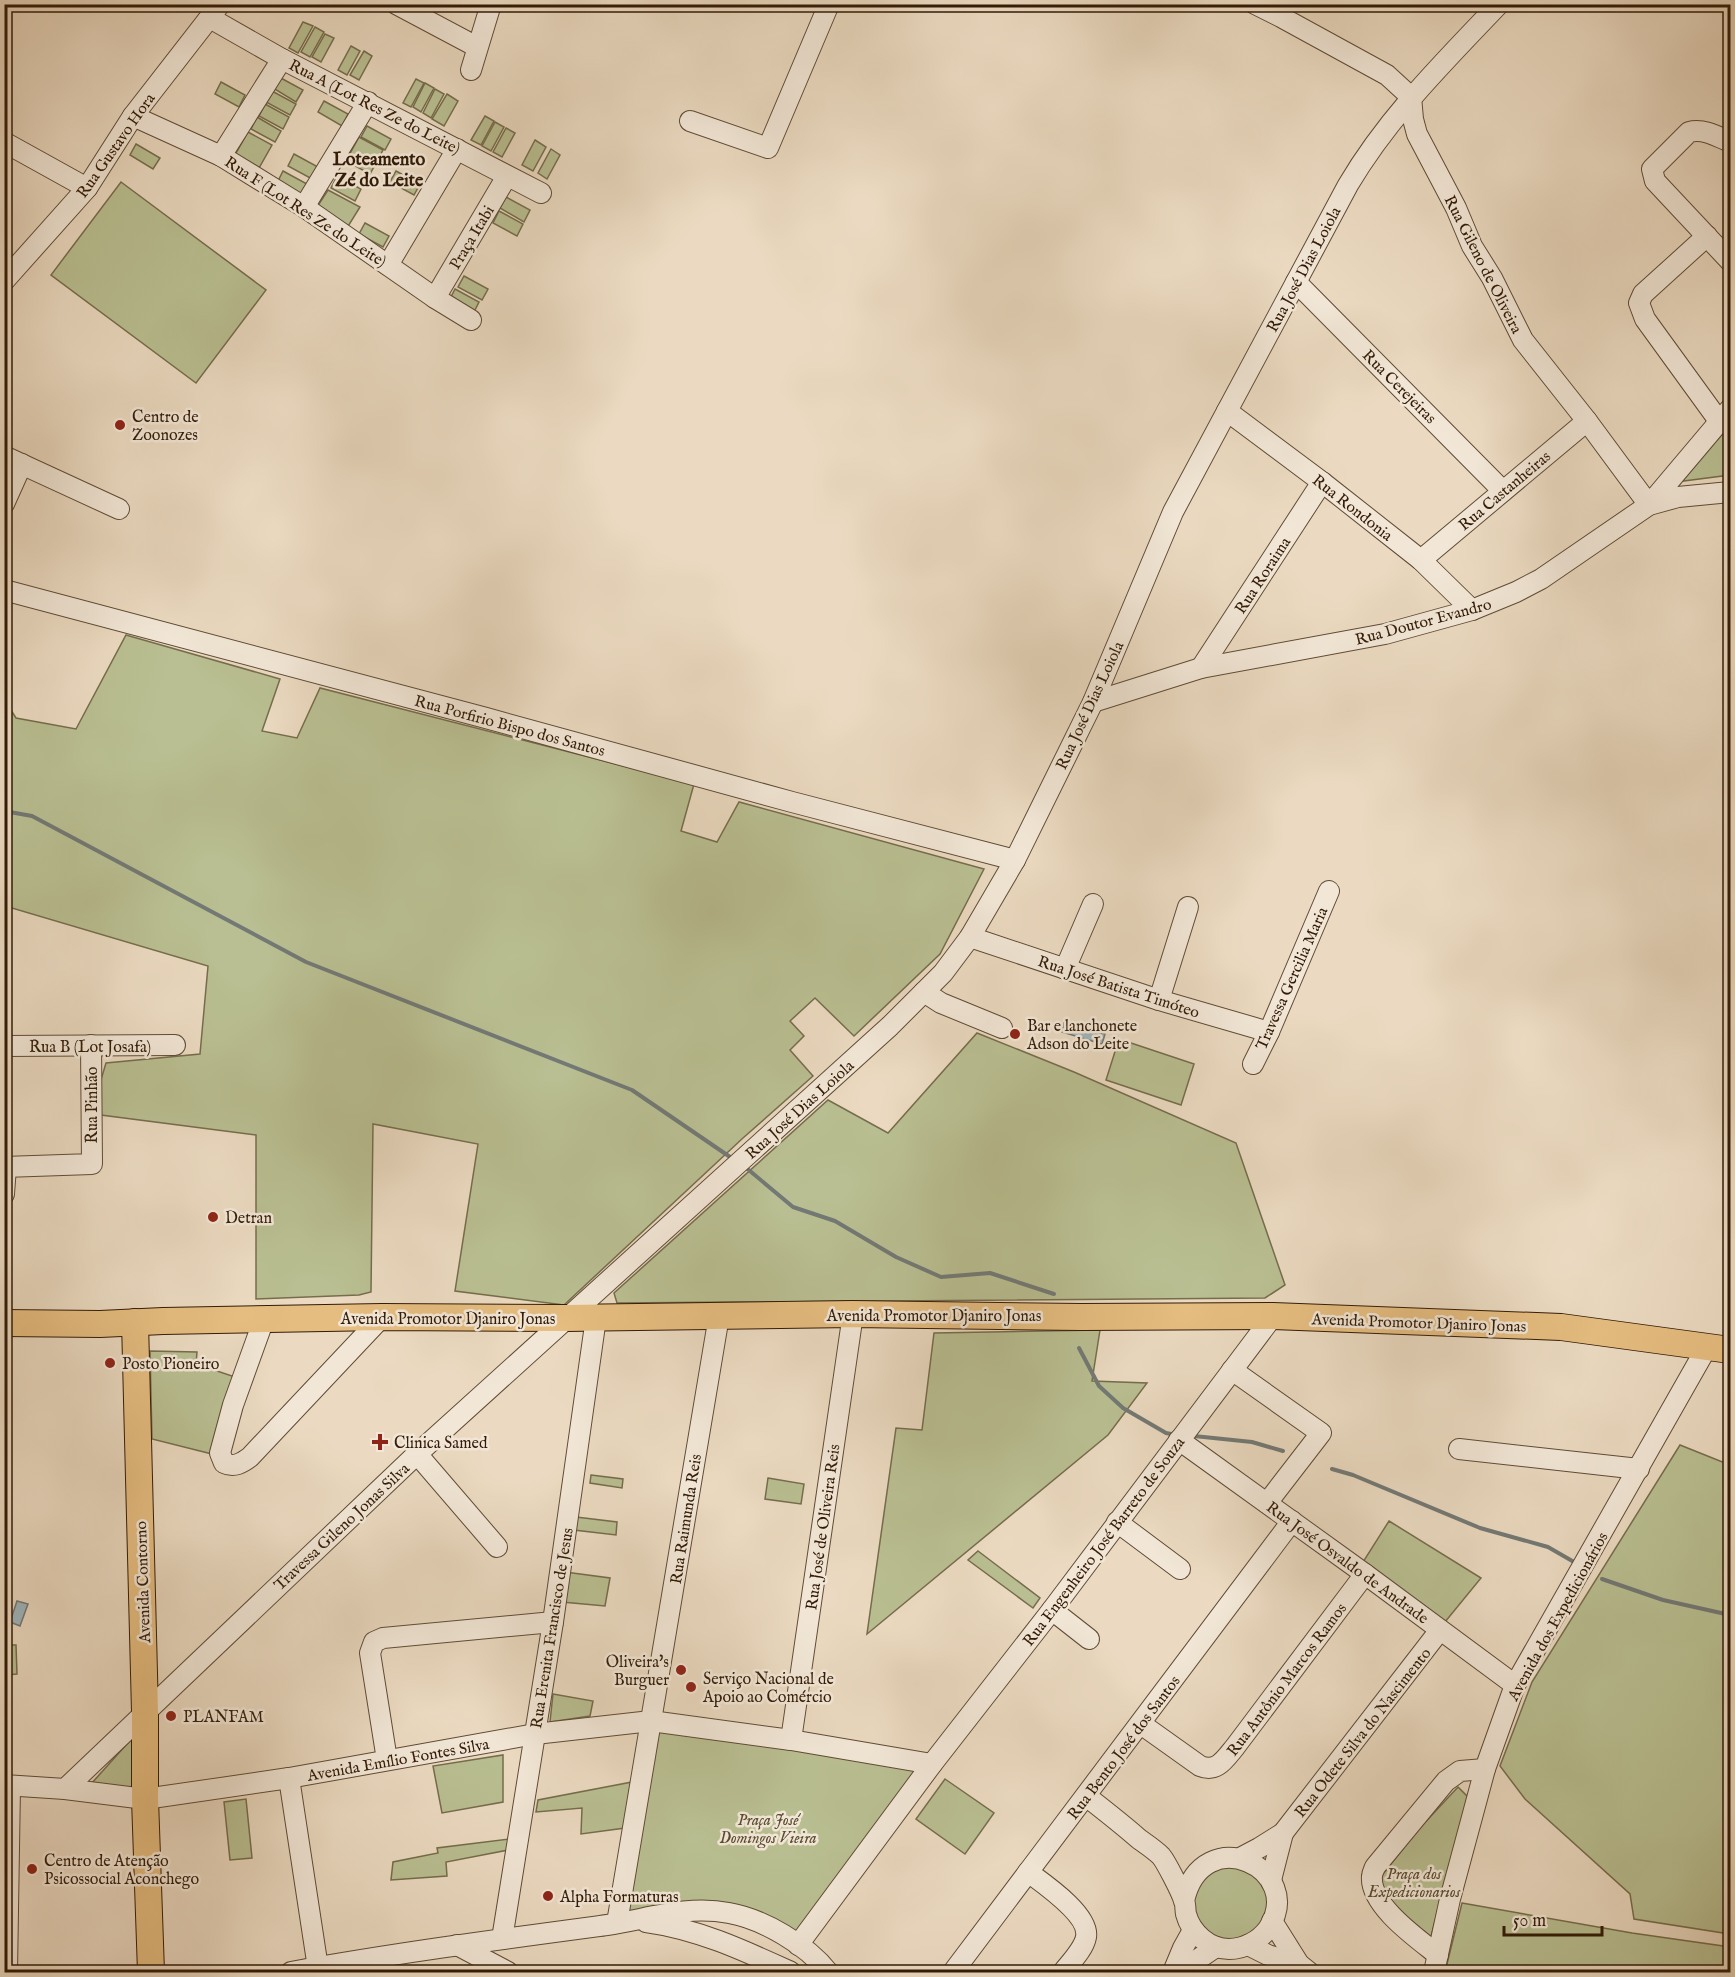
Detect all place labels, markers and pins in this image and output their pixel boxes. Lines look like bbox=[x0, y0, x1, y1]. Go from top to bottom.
place label: Centro de Zoonozes bbox=[132, 408, 199, 446]
marker: Centro de Zoonozes bbox=[113, 418, 127, 432]
place label: Bar e lanchonete Adson do Leite bbox=[1026, 1017, 1137, 1055]
marker: Bar e lanchonete Adson do Leite bbox=[1008, 1027, 1022, 1041]
place label: Detran bbox=[225, 1209, 272, 1229]
marker: Detran bbox=[206, 1210, 220, 1224]
place label: Posto Pioneiro bbox=[122, 1355, 220, 1375]
marker: Posto Pioneiro bbox=[103, 1356, 117, 1370]
marker: Clinica Samed bbox=[371, 1433, 389, 1451]
place label: Clinica Samed bbox=[394, 1434, 488, 1454]
place label: Oliveira's Burguer bbox=[606, 1653, 669, 1691]
marker: Oliveira's Burguer bbox=[674, 1663, 688, 1677]
place label: Serviço Nacional de Apoio ao Comércio bbox=[702, 1670, 834, 1708]
marker: Serviço Nacional de Apoio ao Comércio bbox=[684, 1680, 698, 1694]
place label: PLANFAM bbox=[183, 1708, 264, 1728]
marker: PLANFAM bbox=[164, 1709, 178, 1723]
place label: Centro de Atenção Psicossocial Aconchego bbox=[44, 1852, 199, 1890]
marker: Centro de Atenção Psicossocial Aconchego bbox=[25, 1862, 39, 1876]
place label: Alpha Formaturas bbox=[559, 1888, 679, 1908]
marker: Alpha Formaturas bbox=[541, 1889, 555, 1903]

